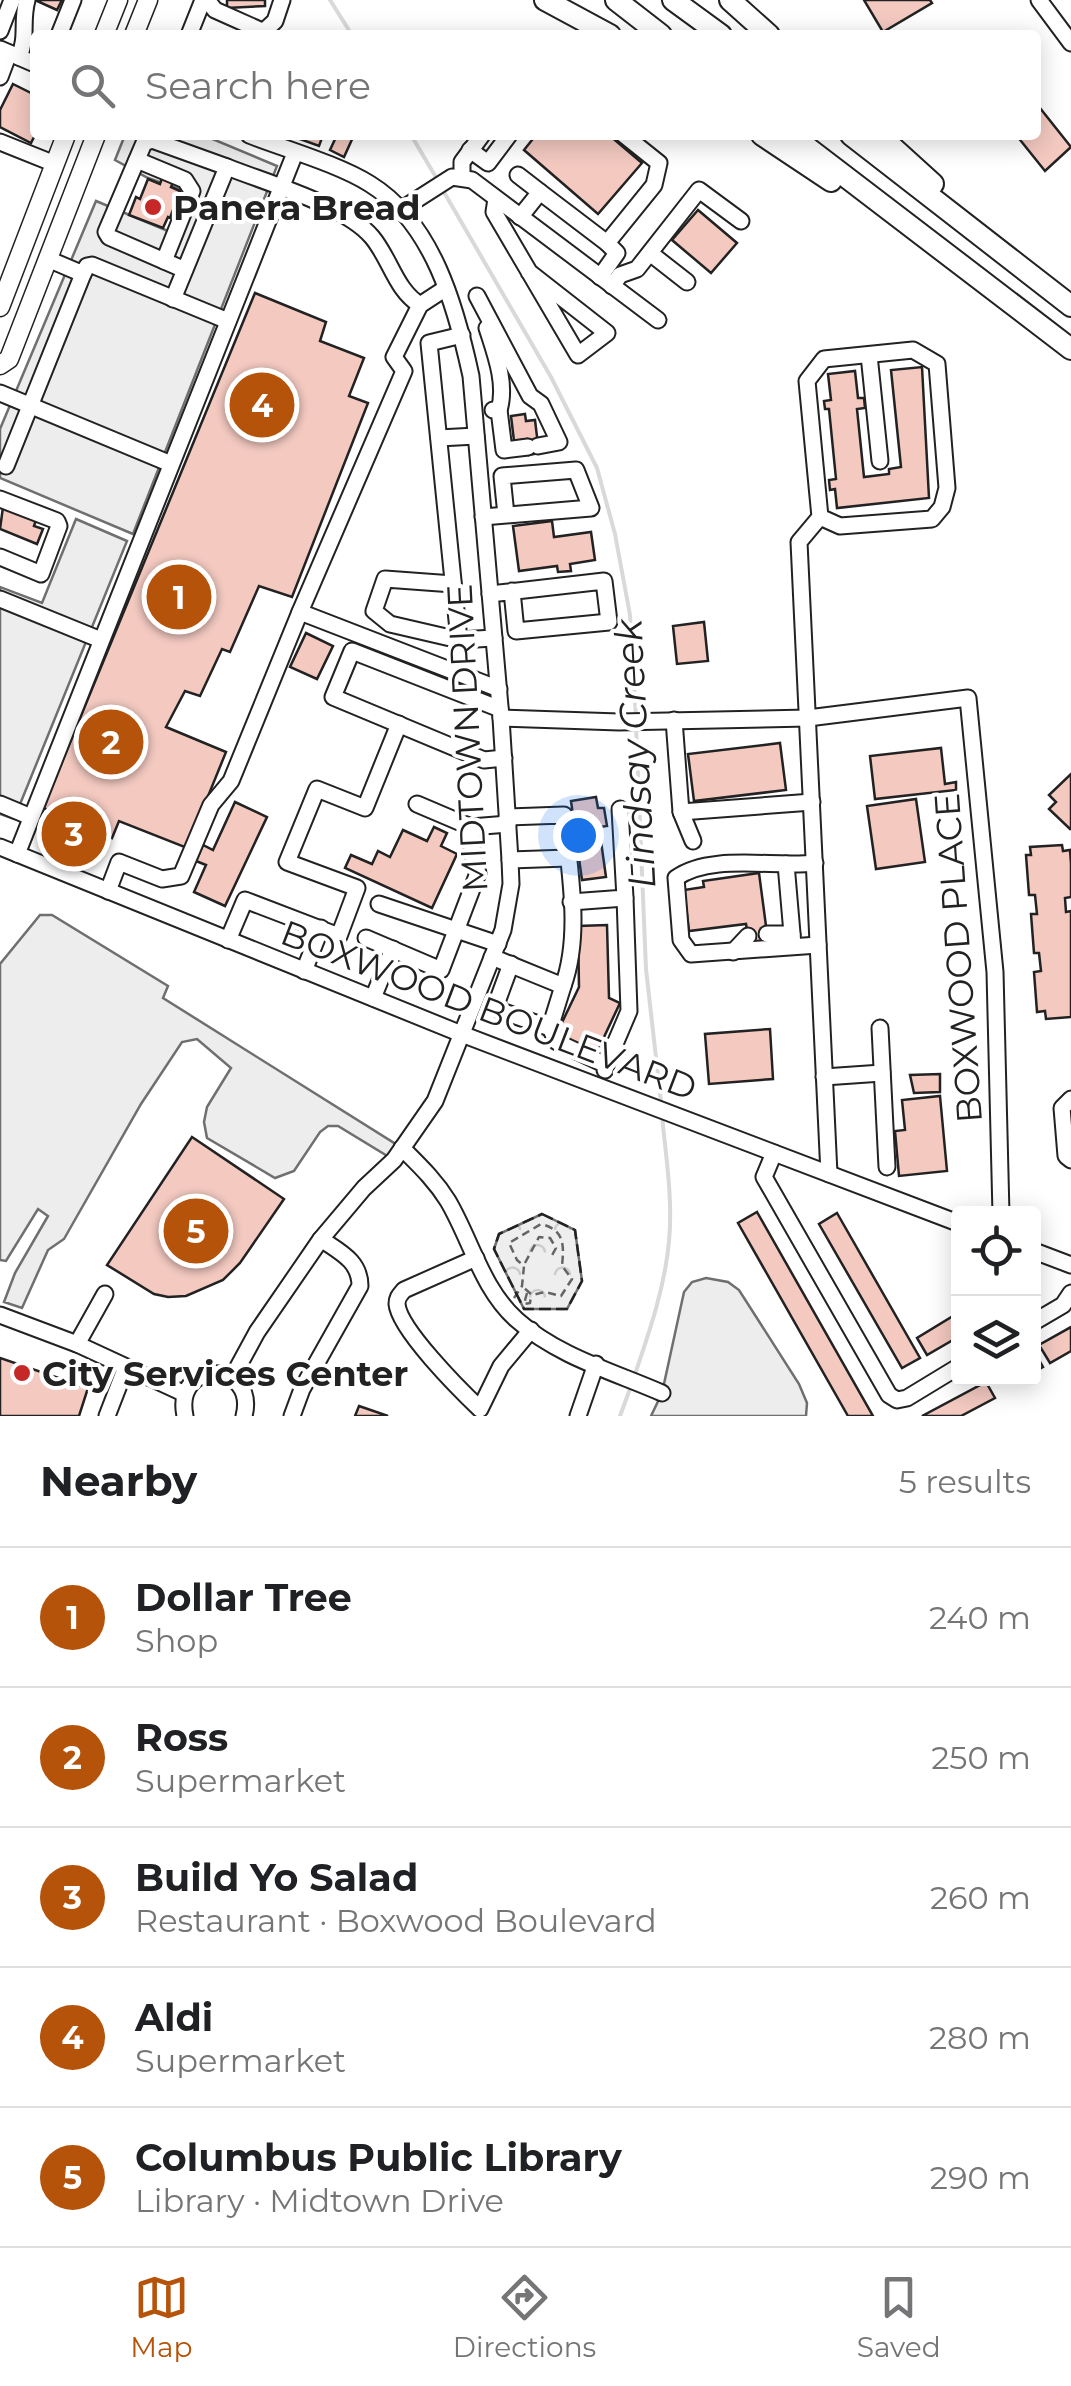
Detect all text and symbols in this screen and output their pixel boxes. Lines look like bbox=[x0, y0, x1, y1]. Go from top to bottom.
search box bbox=[30, 30, 1041, 140]
icon: search bbox=[65, 58, 120, 113]
text: Search here bbox=[145, 62, 371, 109]
place label: Panera Bread bbox=[173, 186, 420, 229]
marker: Panera Bread bbox=[142, 196, 164, 218]
pin: 4 bbox=[230, 368, 294, 442]
pin: 1 bbox=[146, 560, 212, 634]
street label: MIDTOWN DRIVE bbox=[437, 583, 497, 893]
water label: Lindsay Creek bbox=[604, 617, 666, 890]
pin: 2 bbox=[78, 704, 144, 780]
street label: BOXWOOD PLACE bbox=[925, 792, 991, 1124]
pin: 3 bbox=[42, 796, 106, 872]
your location bbox=[553, 810, 604, 861]
street label: BOXWOOD BOULEVARD bbox=[275, 911, 703, 1109]
pin: 5 bbox=[164, 1194, 228, 1268]
map controls bbox=[951, 1206, 1041, 1386]
button: locate bbox=[951, 1206, 1041, 1296]
button: layers bbox=[951, 1296, 1041, 1386]
place label: City Services Center bbox=[42, 1352, 408, 1395]
marker: City Services Center bbox=[11, 1362, 33, 1384]
text: Nearby bbox=[40, 1455, 197, 1507]
text: 5 results bbox=[899, 1462, 1031, 1501]
text: Dollar Tree bbox=[135, 1574, 352, 1621]
text: 1 bbox=[66, 1598, 79, 1637]
text: 240 m bbox=[929, 1598, 1031, 1637]
text: Shop bbox=[135, 1621, 218, 1660]
text: Ross bbox=[135, 1714, 228, 1761]
text: 2 bbox=[63, 1738, 82, 1777]
text: 250 m bbox=[931, 1738, 1031, 1777]
text: Supermarket bbox=[135, 1761, 346, 1800]
text: Build Yo Salad bbox=[135, 1854, 418, 1901]
text: 3 bbox=[63, 1878, 82, 1917]
text: 260 m bbox=[930, 1878, 1031, 1917]
text: Restaurant · Boxwood Boulevard bbox=[135, 1901, 657, 1940]
text: Aldi bbox=[135, 1994, 213, 2041]
text: 4 bbox=[61, 2018, 84, 2057]
text: 280 m bbox=[929, 2018, 1031, 2057]
text: Supermarket bbox=[135, 2041, 346, 2080]
text: Columbus Public Library bbox=[135, 2134, 622, 2181]
text: 5 bbox=[63, 2158, 82, 2197]
text: 290 m bbox=[930, 2158, 1031, 2197]
text: Library · Midtown Drive bbox=[135, 2181, 504, 2220]
tab: Map bbox=[130, 2270, 192, 2364]
tab: Directions bbox=[453, 2270, 596, 2364]
tab: Saved bbox=[857, 2270, 941, 2364]

